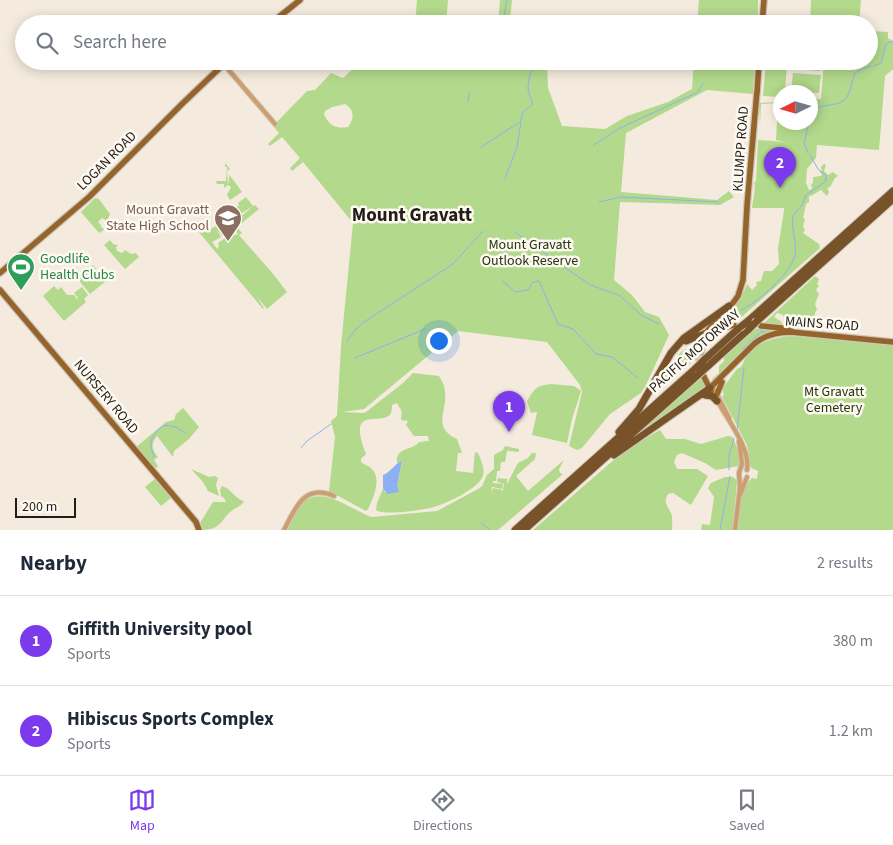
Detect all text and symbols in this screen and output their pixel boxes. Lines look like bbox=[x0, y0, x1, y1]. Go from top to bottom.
search box bbox=[15, 15, 878, 70]
icon: search bbox=[33, 29, 61, 57]
text: Search here bbox=[73, 29, 167, 56]
north arrow bbox=[773, 85, 818, 130]
street label: KLUMPP ROAD bbox=[728, 106, 754, 192]
street label: LOGAN ROAD bbox=[73, 127, 141, 195]
pin: 2 bbox=[764, 147, 796, 188]
place label: Mount Gravatt State High School bbox=[106, 200, 209, 236]
district label: Mount Gravatt bbox=[352, 202, 472, 229]
school or university icon: Mount Gravatt State High School bbox=[213, 203, 243, 242]
park label: Mount Gravatt Outlook Reserve bbox=[482, 235, 578, 271]
place label: Goodlife Health Clubs bbox=[40, 249, 115, 285]
sports icon: Goodlife Health Clubs bbox=[6, 252, 36, 291]
street label: PACIFIC MOTORWAY bbox=[645, 304, 745, 397]
street label: MAINS ROAD bbox=[784, 311, 860, 337]
your location bbox=[426, 328, 452, 354]
street label: NURSERY ROAD bbox=[69, 356, 143, 438]
park label: Mt Gravatt Cemetery bbox=[804, 382, 864, 418]
pin: 1 bbox=[493, 391, 525, 432]
scale bar bbox=[15, 495, 76, 518]
text: 200 m bbox=[22, 497, 57, 517]
text: Nearby bbox=[20, 548, 87, 578]
text: 2 results bbox=[817, 552, 873, 574]
text: Giffith University pool bbox=[67, 616, 252, 643]
text: 1 bbox=[32, 630, 40, 652]
text: 380 m bbox=[833, 630, 873, 652]
text: Sports bbox=[67, 643, 111, 665]
text: Hibiscus Sports Complex bbox=[67, 706, 274, 733]
text: 2 bbox=[32, 720, 40, 742]
text: 1.2 km bbox=[829, 720, 873, 742]
text: Sports bbox=[67, 733, 111, 755]
tab: Map bbox=[128, 786, 156, 836]
tab: Directions bbox=[413, 786, 472, 836]
tab: Saved bbox=[729, 786, 765, 836]

